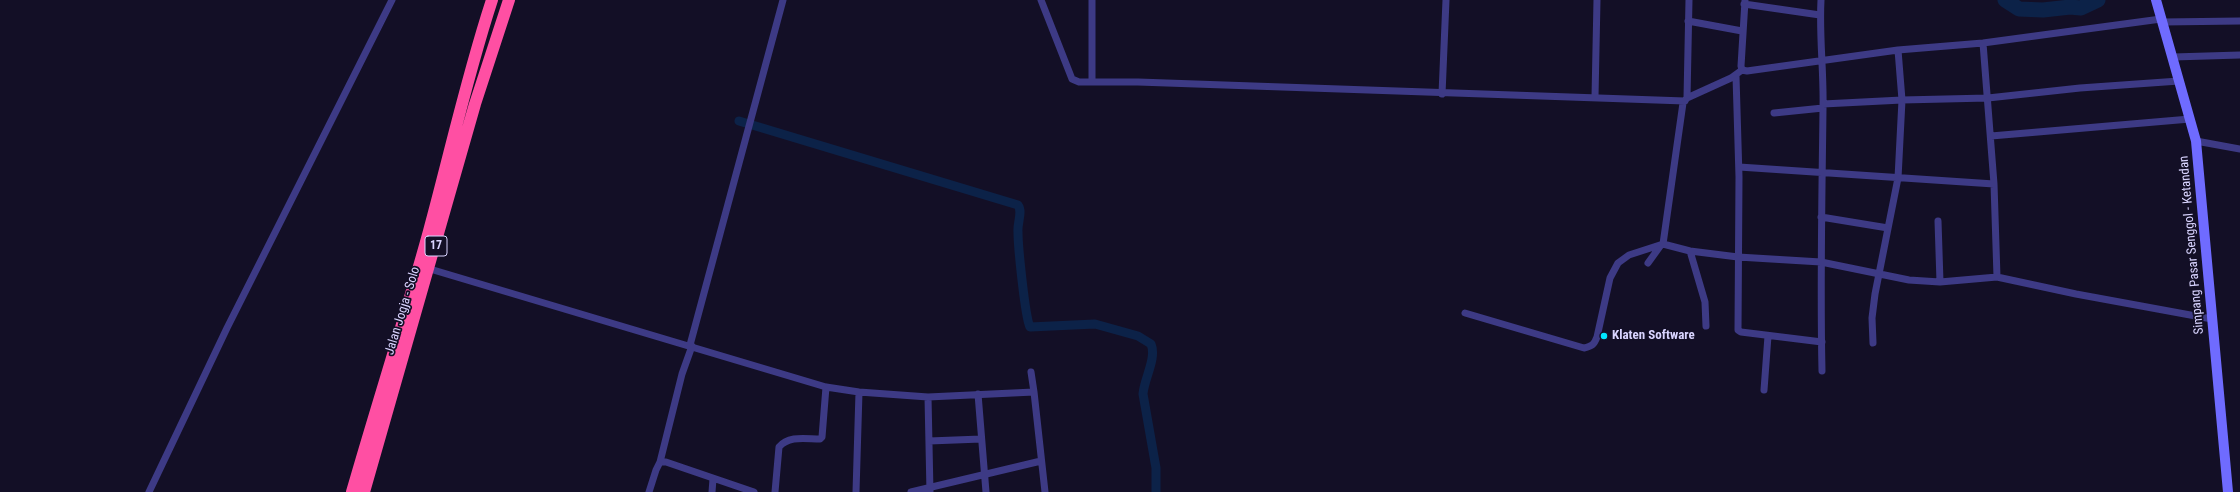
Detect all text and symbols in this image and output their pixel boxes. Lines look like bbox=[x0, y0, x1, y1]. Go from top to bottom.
street label: Simpang Pasar Senggol - Ketandan bbox=[2176, 155, 2208, 335]
road number: 17 bbox=[425, 236, 447, 256]
street label: Jalan Jogja - Solo bbox=[382, 265, 424, 357]
place label: Klaten Software bbox=[1612, 328, 1695, 344]
marker: Klaten Software bbox=[1599, 331, 1609, 341]

